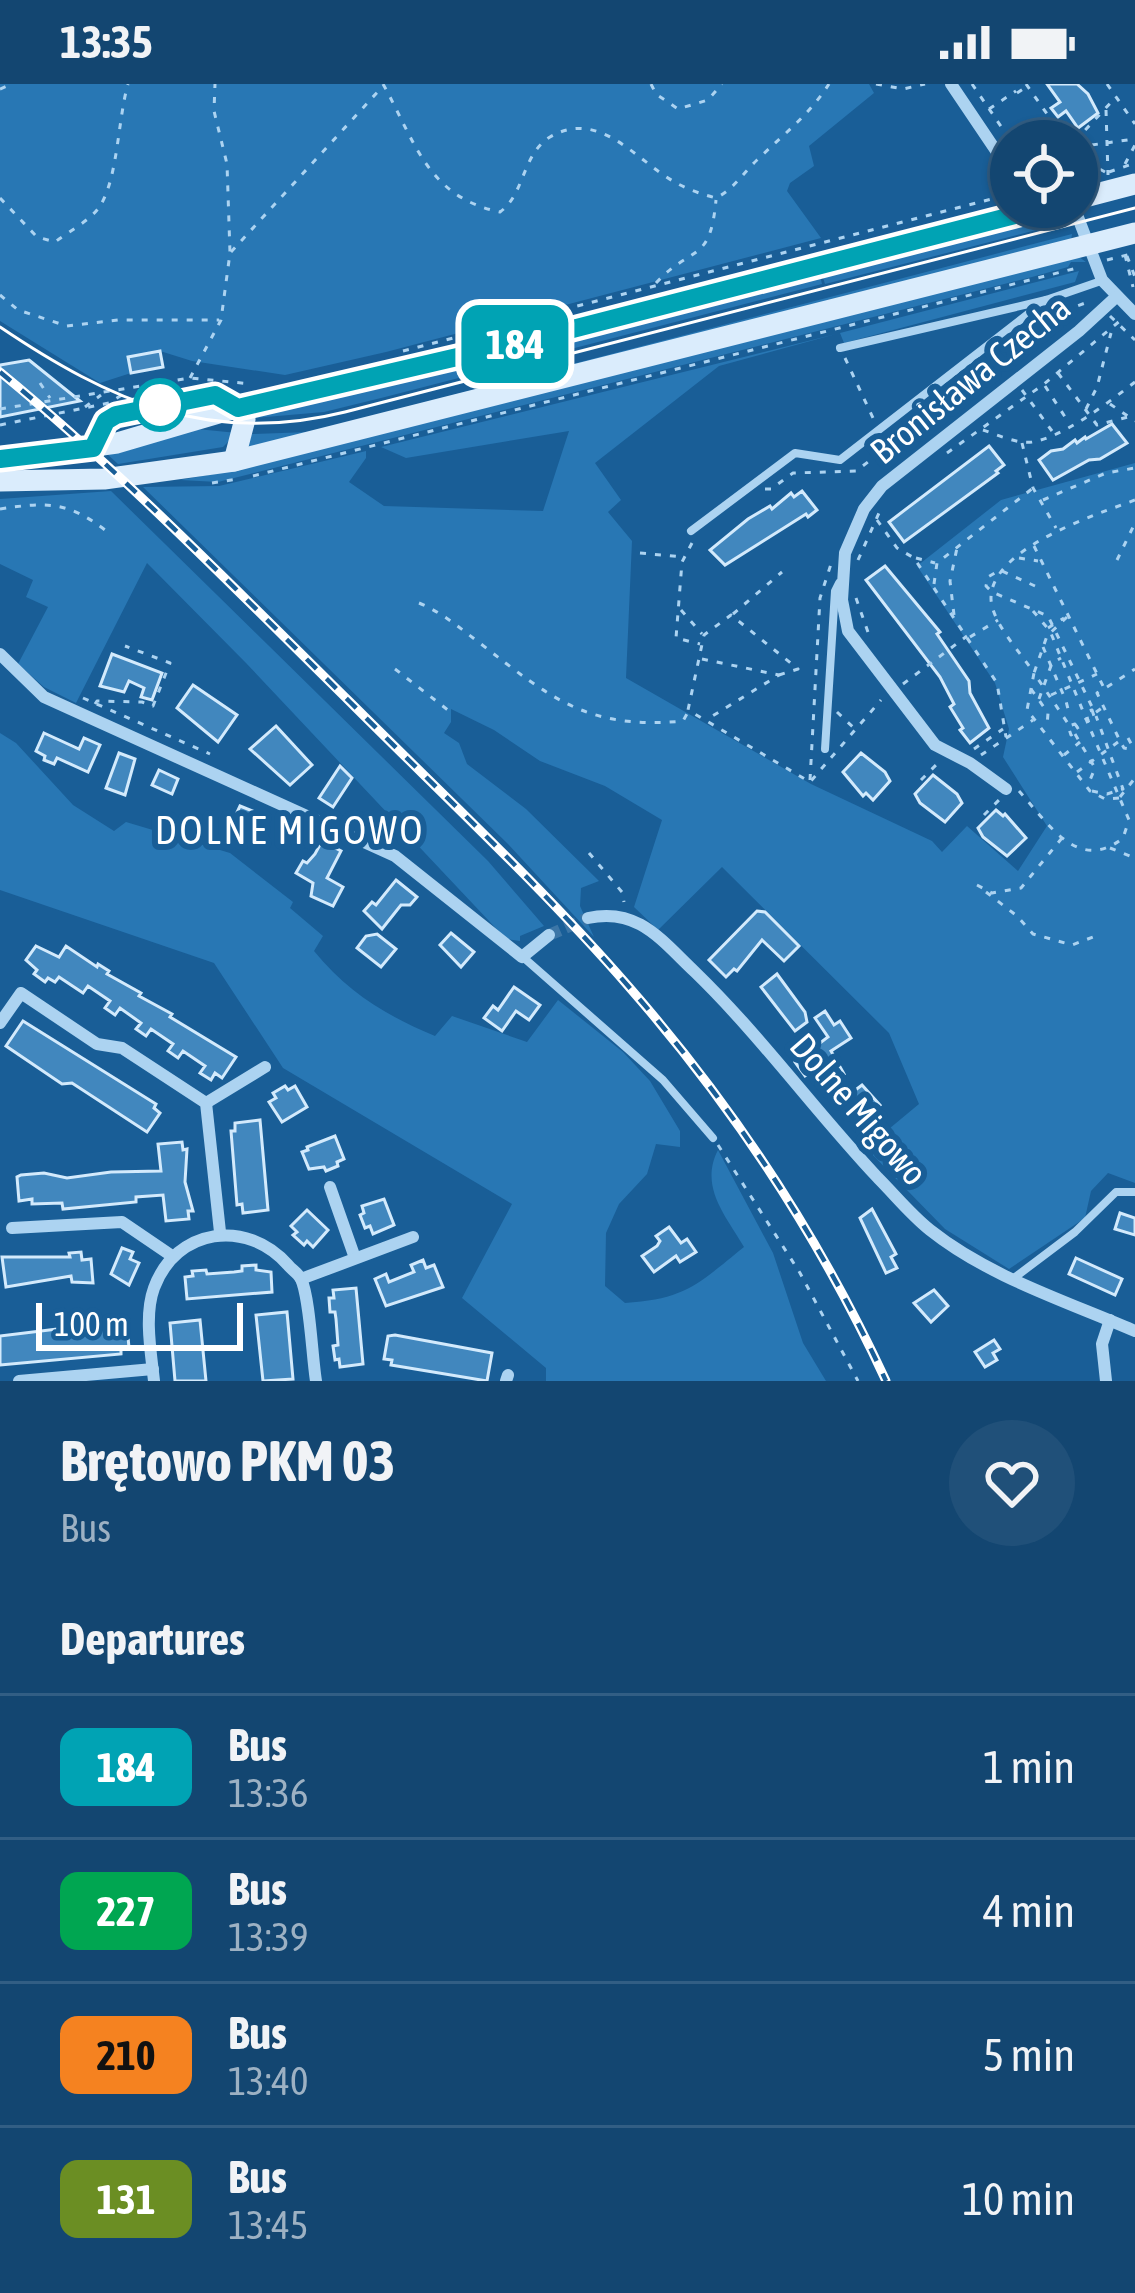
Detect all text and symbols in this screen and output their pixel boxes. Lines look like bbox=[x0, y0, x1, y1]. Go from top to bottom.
text: 13:35 bbox=[60, 16, 153, 68]
map controls bbox=[990, 120, 1098, 228]
button: locate bbox=[990, 120, 1098, 228]
street label: Bronisława Czecha bbox=[862, 286, 1078, 472]
line badge: 184 bbox=[446, 305, 584, 383]
text: 184 bbox=[485, 320, 545, 368]
unlabelled marker bbox=[135, 380, 185, 430]
district label: DOLNE MIGOWO bbox=[155, 808, 425, 852]
street label: Dolne Migowo bbox=[782, 1025, 936, 1193]
scale bar bbox=[36, 1297, 243, 1350]
text: 100 m bbox=[54, 1305, 129, 1343]
button: heart bbox=[949, 1420, 1075, 1546]
text: Brętowo PKM 03 bbox=[60, 1428, 395, 1493]
text: Bus bbox=[60, 1506, 111, 1550]
text: Departures bbox=[60, 1613, 245, 1665]
text: Bus bbox=[228, 1719, 287, 1771]
text: 1 min bbox=[983, 1741, 1075, 1793]
text: 184 bbox=[96, 1743, 156, 1791]
text: 13:36 bbox=[228, 1771, 308, 1815]
text: Bus bbox=[228, 1863, 287, 1915]
text: 4 min bbox=[983, 1885, 1075, 1937]
text: 227 bbox=[96, 1887, 156, 1935]
text: 13:39 bbox=[228, 1915, 308, 1959]
text: Bus bbox=[228, 2007, 287, 2059]
text: 5 min bbox=[983, 2029, 1075, 2081]
text: 210 bbox=[96, 2031, 156, 2079]
text: 13:40 bbox=[228, 2059, 308, 2103]
text: Bus bbox=[228, 2151, 287, 2203]
text: 10 min bbox=[962, 2173, 1075, 2225]
text: 131 bbox=[96, 2175, 156, 2223]
text: 13:45 bbox=[228, 2203, 308, 2247]

